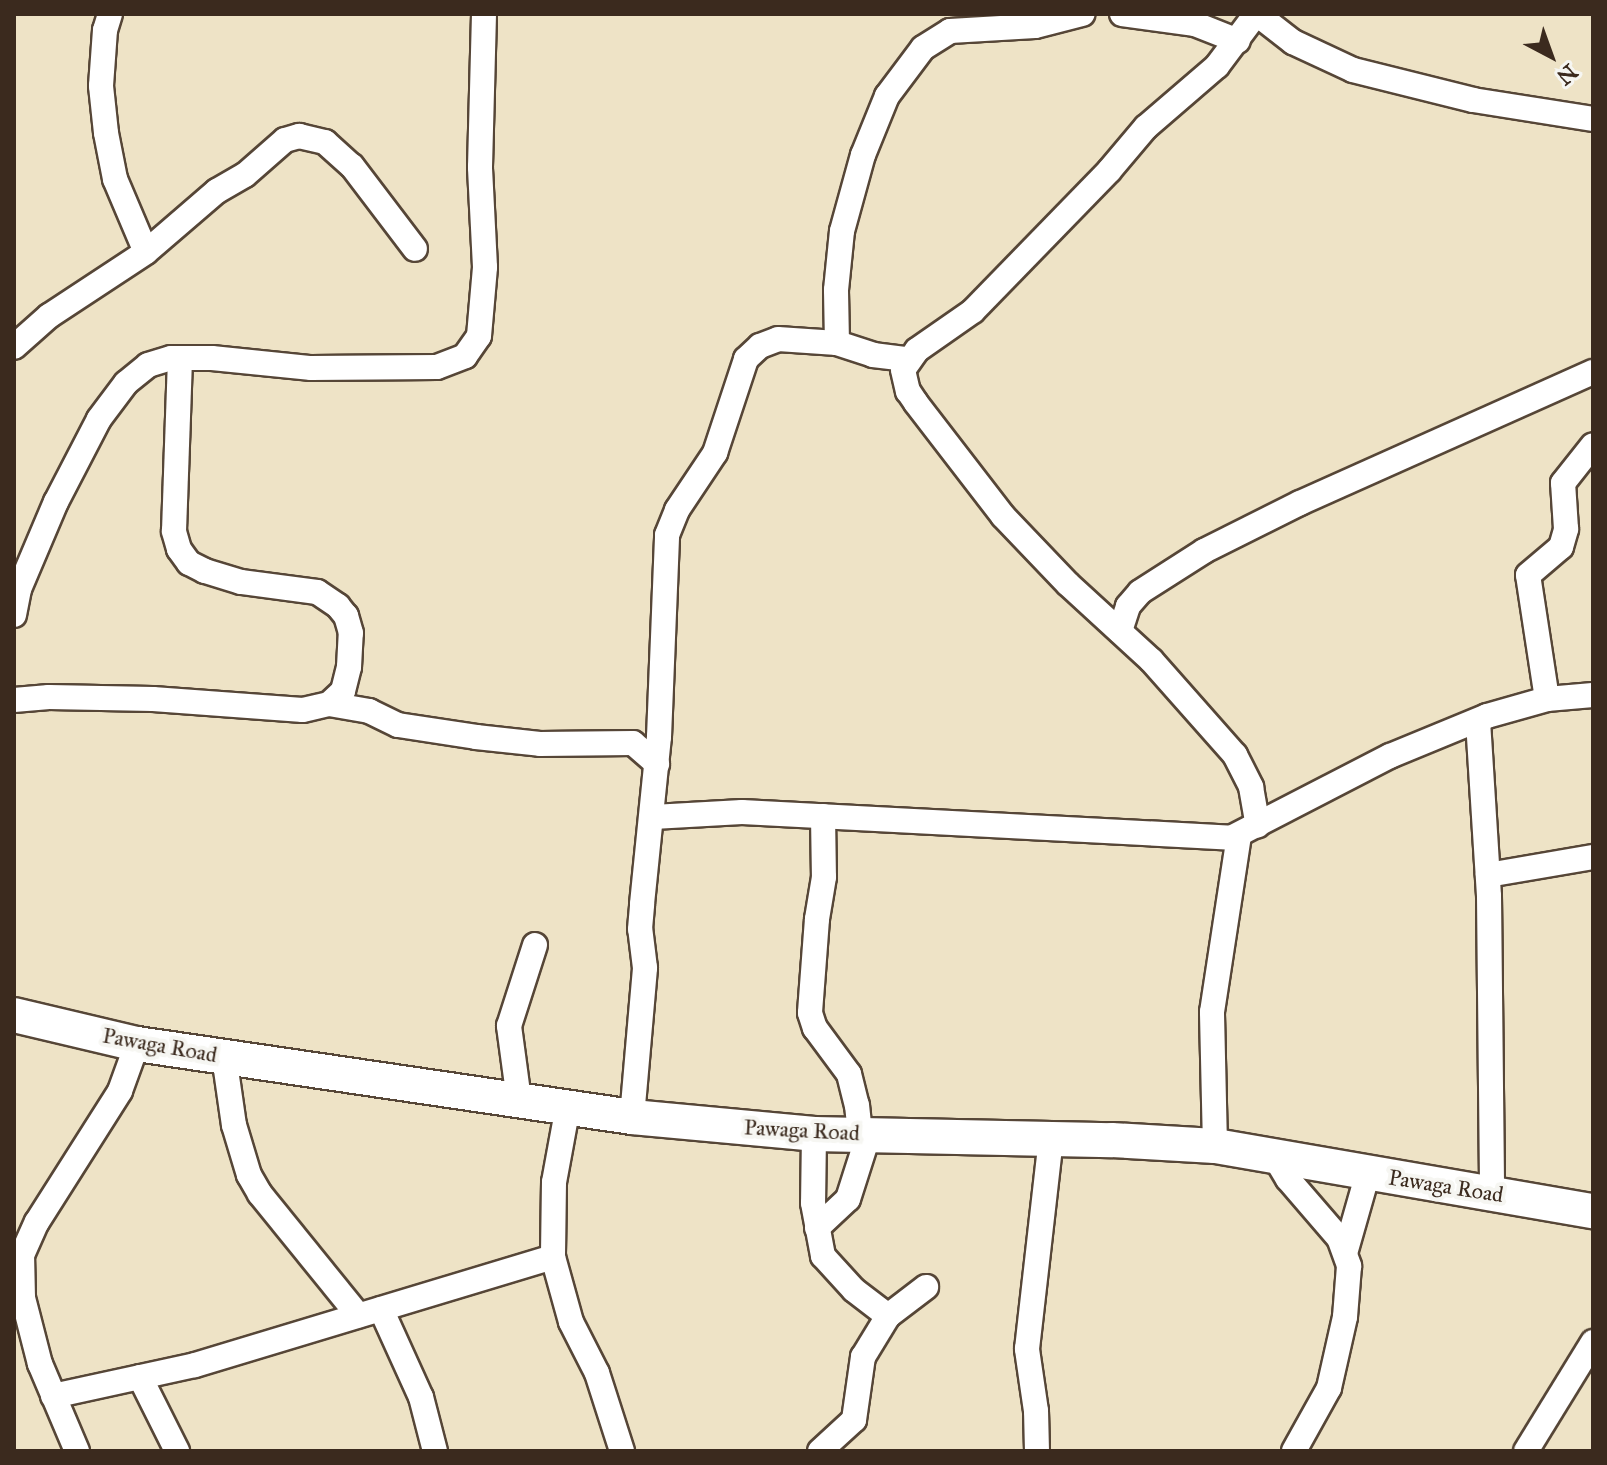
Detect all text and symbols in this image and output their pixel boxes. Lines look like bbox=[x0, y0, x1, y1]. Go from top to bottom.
north arrow bbox=[1511, 16, 1591, 96]
text: N bbox=[1551, 58, 1583, 91]
street label: Pawaga Road bbox=[101, 1022, 219, 1068]
street label: Pawaga Road bbox=[743, 1114, 861, 1146]
street label: Pawaga Road bbox=[1387, 1164, 1505, 1208]

